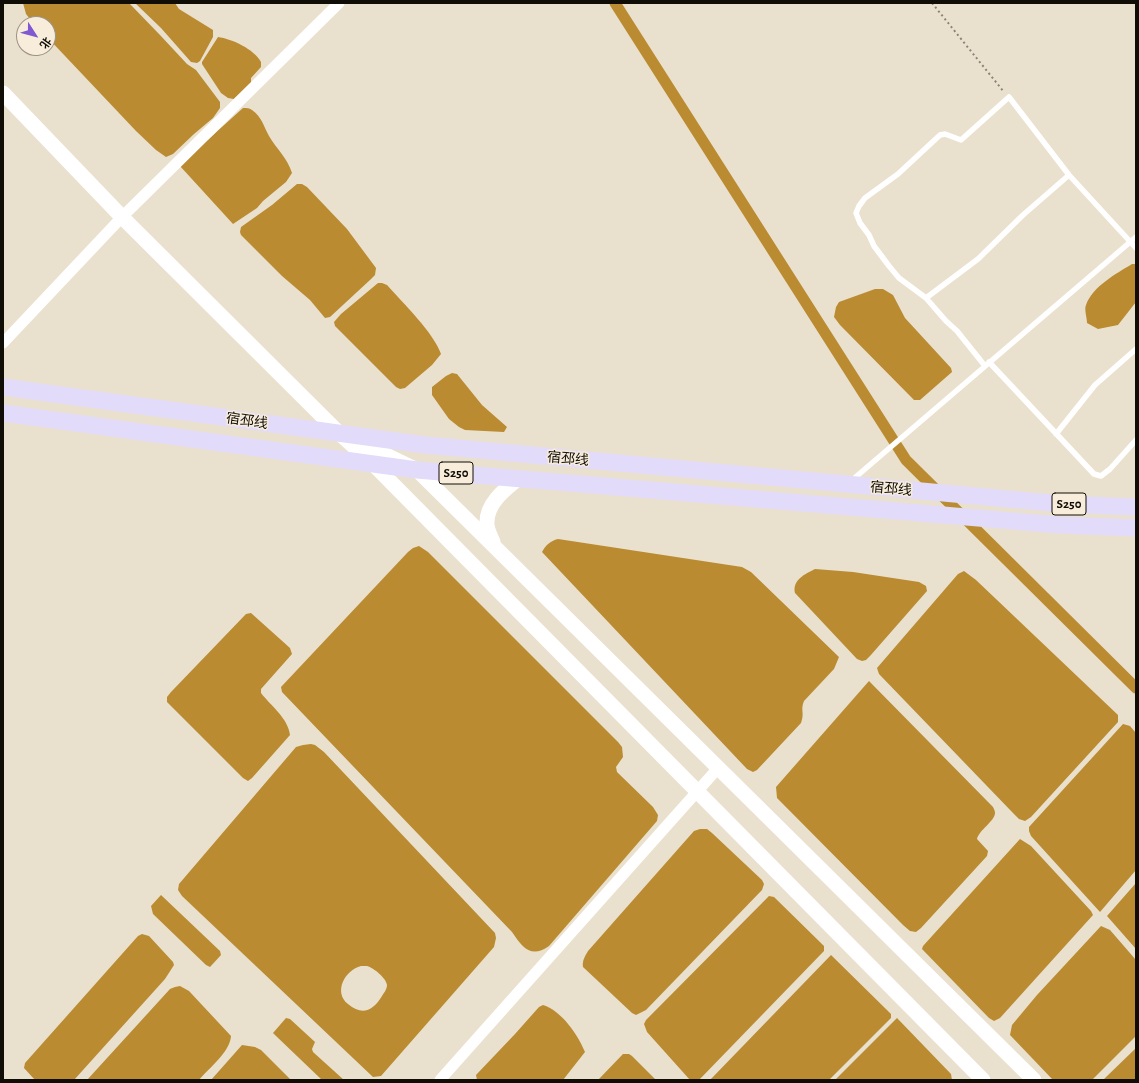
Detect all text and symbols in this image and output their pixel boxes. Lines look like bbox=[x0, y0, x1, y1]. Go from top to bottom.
north arrow bbox=[16, 16, 56, 56]
text: 北 bbox=[38, 35, 53, 50]
street label: 宿邳线 bbox=[225, 410, 269, 432]
street label: 宿邳线 bbox=[546, 449, 590, 469]
road number: S250 bbox=[439, 462, 473, 484]
street label: 宿邳线 bbox=[869, 479, 913, 499]
road number: S250 bbox=[1052, 493, 1086, 515]

